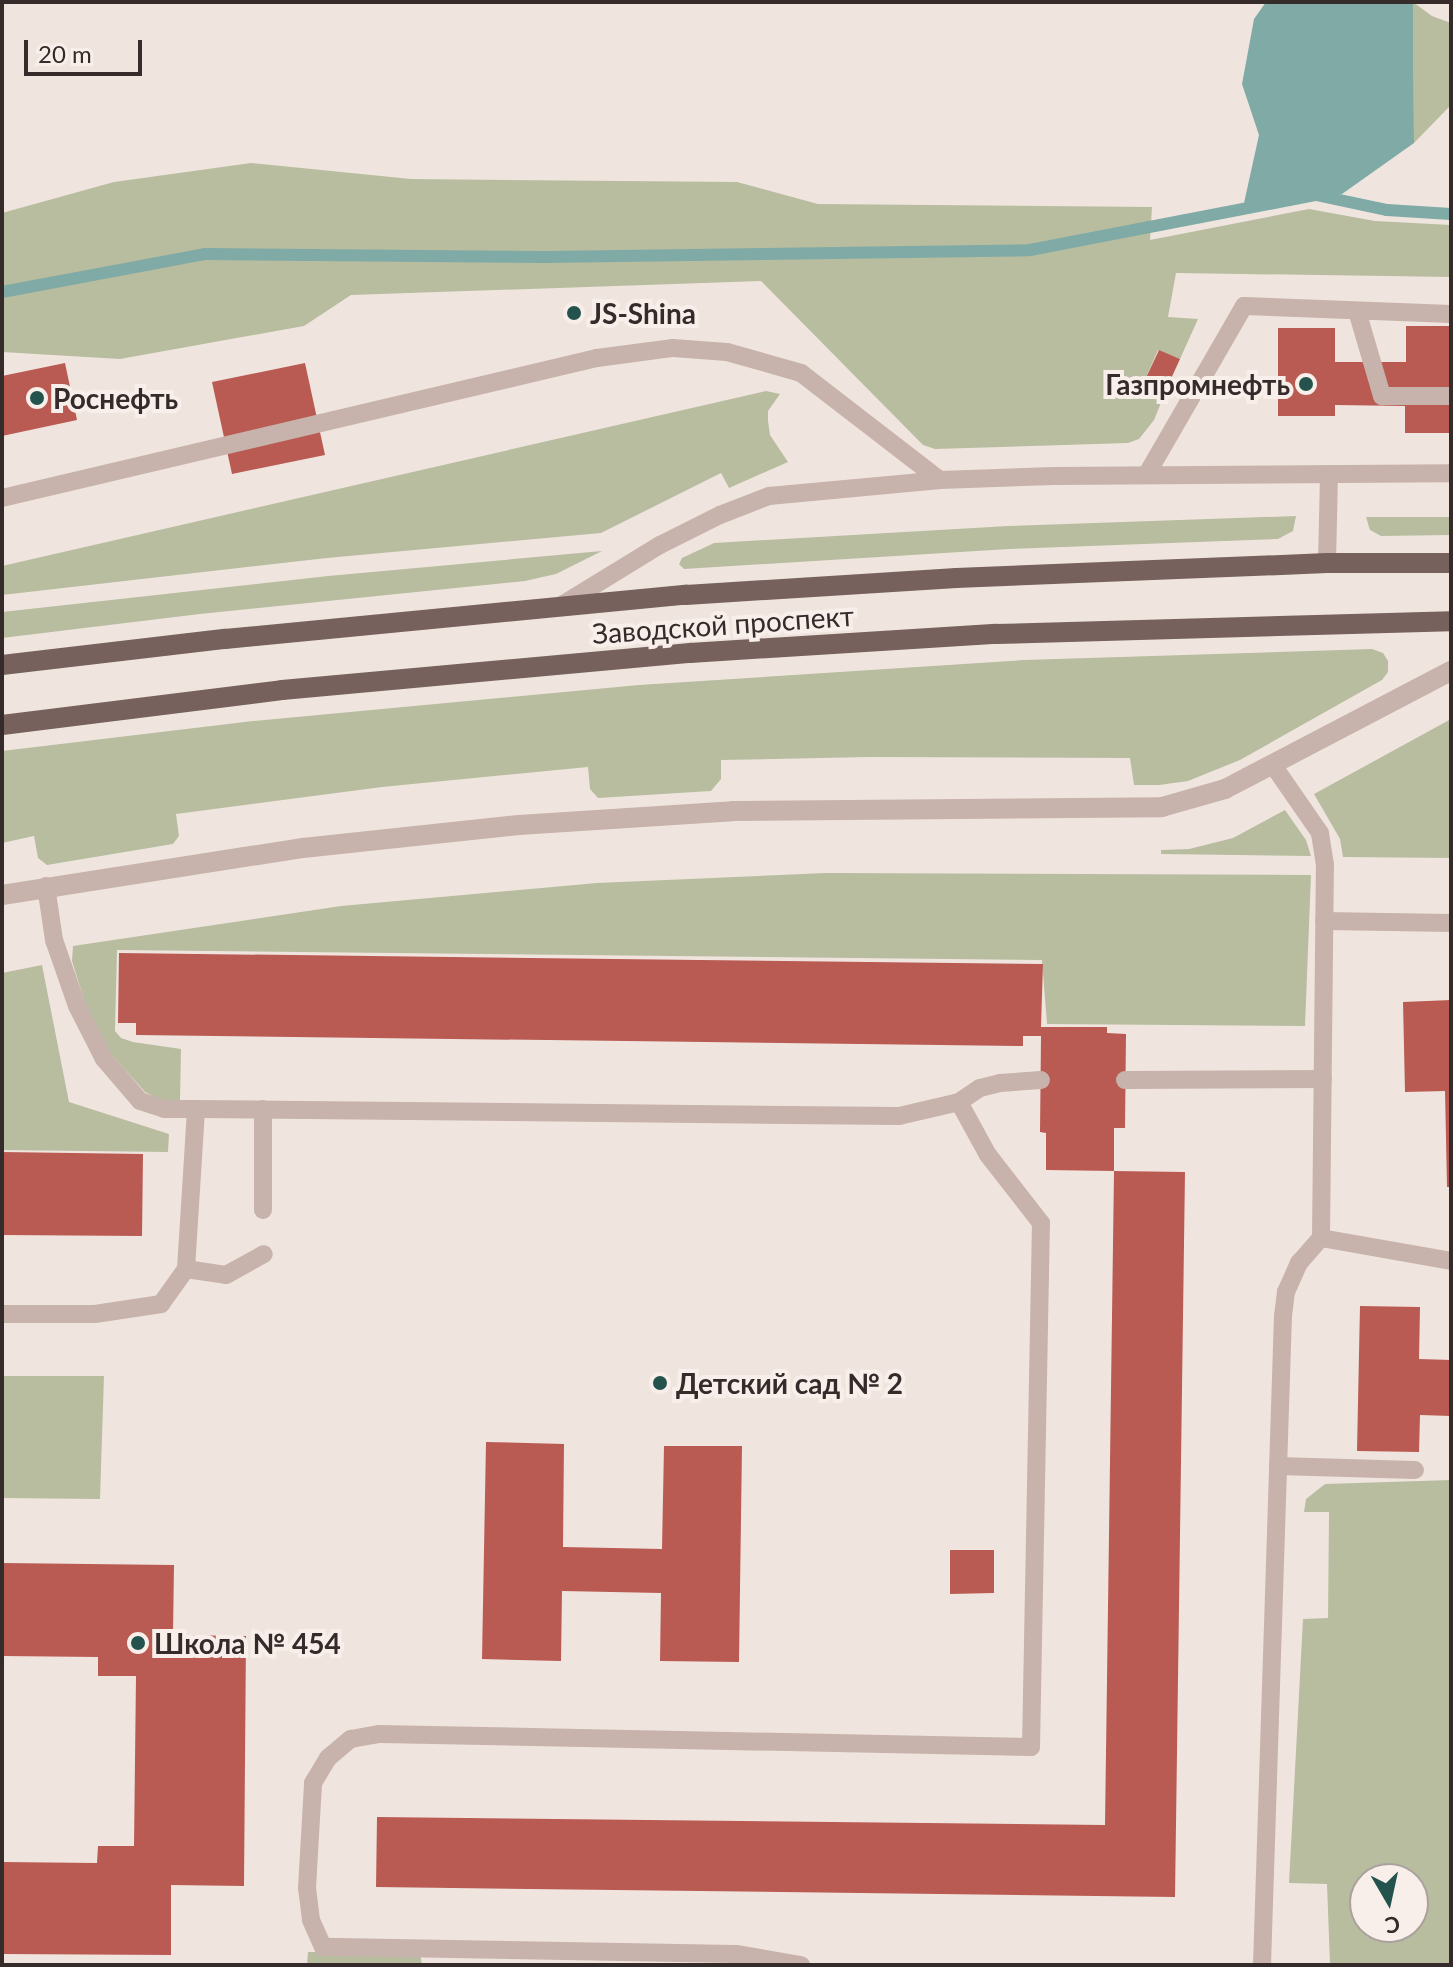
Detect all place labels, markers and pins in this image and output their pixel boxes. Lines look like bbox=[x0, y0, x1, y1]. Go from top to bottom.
place label: JS-Shina bbox=[590, 296, 696, 330]
marker: JS-Shina bbox=[565, 304, 583, 322]
place label: Газпромнефть bbox=[1105, 367, 1290, 401]
marker: Газпромнефть bbox=[1297, 375, 1315, 393]
place label: Роснефть bbox=[53, 381, 178, 415]
marker: Роснефть bbox=[28, 389, 46, 407]
place label: Детский сад № 2 bbox=[676, 1366, 903, 1400]
marker: Детский сад № 2 bbox=[651, 1374, 669, 1392]
place label: Школа № 454 bbox=[154, 1626, 341, 1660]
marker: Школа № 454 bbox=[129, 1634, 147, 1652]

